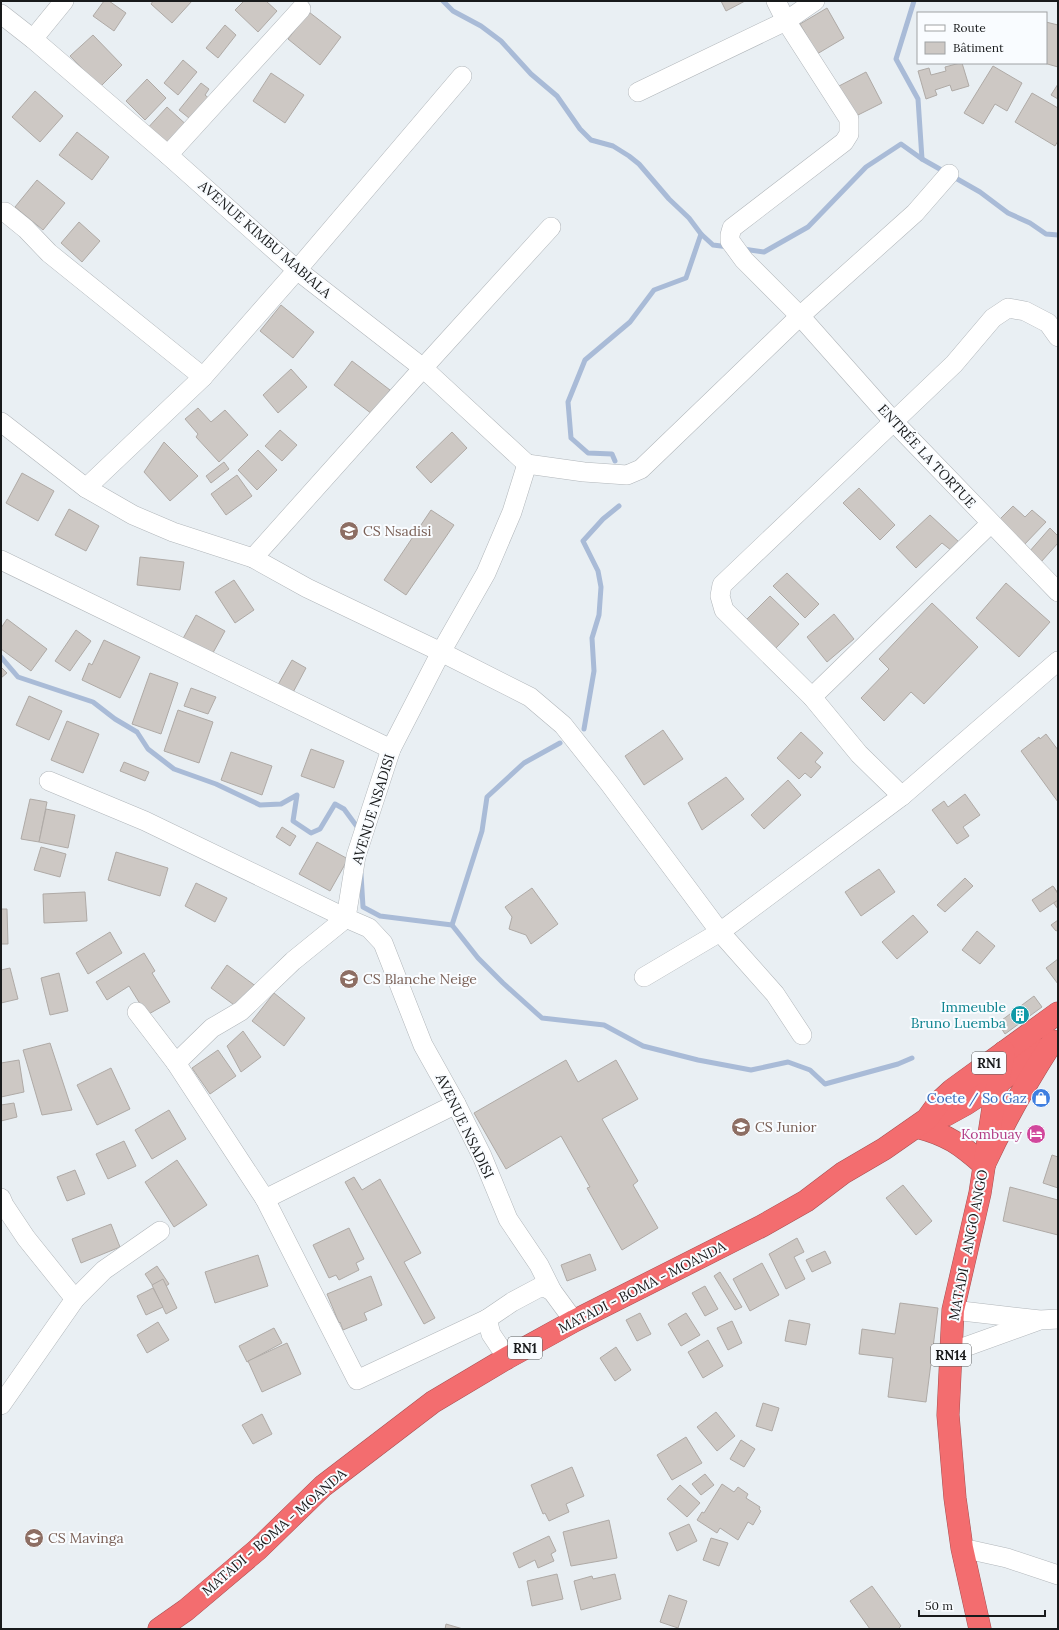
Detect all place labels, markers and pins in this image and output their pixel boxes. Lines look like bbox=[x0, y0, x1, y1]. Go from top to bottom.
school or university icon: CS Nsadisi bbox=[338, 520, 360, 542]
place label: CS Nsadisi bbox=[363, 522, 431, 540]
school or university icon: CS Blanche Neige bbox=[338, 968, 360, 990]
place label: CS Blanche Neige bbox=[363, 970, 477, 988]
place label: Immeuble Bruno Luemba bbox=[911, 998, 1006, 1032]
building icon: Immeuble Bruno Luemba bbox=[1009, 1004, 1031, 1026]
shop icon: Coete / So Gaz bbox=[1030, 1087, 1052, 1109]
place label: Coete / So Gaz bbox=[927, 1089, 1027, 1107]
school or university icon: CS Junior bbox=[730, 1116, 752, 1138]
place label: CS Junior bbox=[755, 1118, 817, 1136]
hotel icon: Kombuay bbox=[1025, 1123, 1047, 1145]
place label: Kombuay bbox=[961, 1125, 1023, 1143]
school or university icon: CS Mavinga bbox=[23, 1527, 45, 1549]
place label: CS Mavinga bbox=[48, 1529, 124, 1547]

